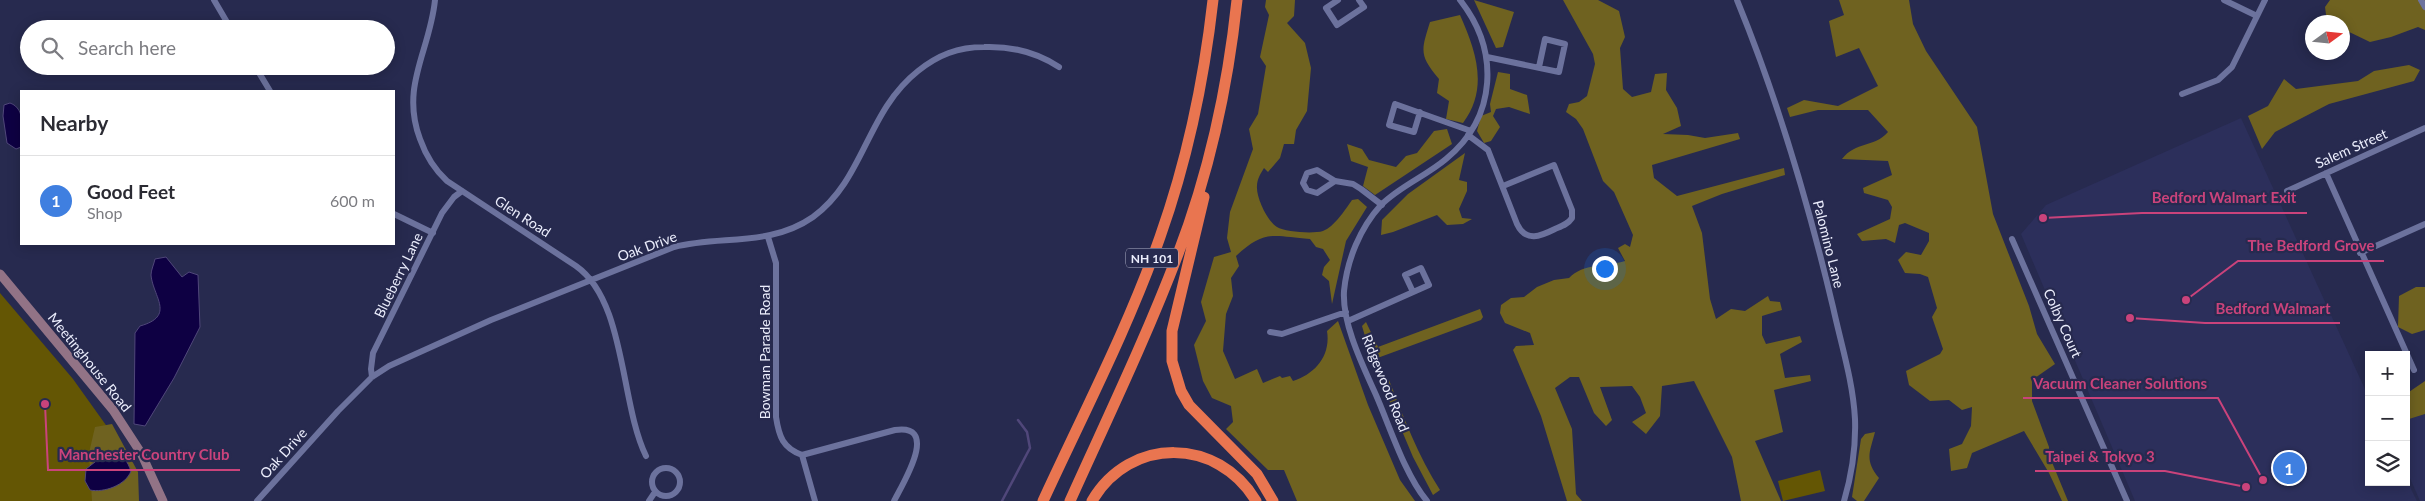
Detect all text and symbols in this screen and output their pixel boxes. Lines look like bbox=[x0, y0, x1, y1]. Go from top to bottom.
north arrow bbox=[2305, 15, 2350, 60]
search box bbox=[20, 20, 395, 75]
icon: search bbox=[38, 34, 66, 62]
text: Search here bbox=[78, 36, 176, 59]
text: Nearby bbox=[40, 110, 108, 135]
street label: Salem Street bbox=[2312, 125, 2390, 171]
text: Good Feet bbox=[87, 180, 175, 203]
callout: Bedford Walmart Exit bbox=[2142, 183, 2307, 213]
text: Bedford Walmart Exit bbox=[2152, 188, 2297, 206]
text: 1 bbox=[51, 191, 61, 210]
text: 600 m bbox=[330, 191, 375, 210]
street label: Glen Road bbox=[492, 192, 554, 240]
street label: Palomino Lane bbox=[1810, 198, 1848, 290]
text: Shop bbox=[87, 203, 123, 222]
street label: Oak Drive bbox=[615, 227, 679, 265]
street label: Blueberry Lane bbox=[370, 230, 426, 320]
callout: The Bedford Grove bbox=[2238, 231, 2384, 261]
text: The Bedford Grove bbox=[2248, 236, 2374, 254]
road number: NH 101 bbox=[1126, 248, 1178, 268]
your location bbox=[1592, 256, 1618, 282]
street label: Bowman Parade Road bbox=[756, 285, 773, 419]
street label: Colby Court bbox=[2040, 286, 2086, 360]
callout: Bedford Walmart bbox=[2205, 293, 2340, 323]
text: Bedford Walmart bbox=[2215, 299, 2331, 317]
street label: Meetinghouse Road bbox=[45, 309, 135, 415]
street label: Ridgewood Road bbox=[1359, 332, 1413, 434]
map controls bbox=[2365, 351, 2410, 486]
button: + bbox=[2365, 351, 2410, 396]
callout: Vacuum Cleaner Solutions bbox=[2023, 368, 2218, 398]
text: Vacuum Cleaner Solutions bbox=[2032, 374, 2208, 392]
button: − bbox=[2365, 396, 2410, 441]
street label: Oak Drive bbox=[256, 424, 310, 482]
callout: Manchester Country Club bbox=[48, 440, 240, 470]
callout: Taipei & Tokyo 3 bbox=[2035, 441, 2165, 471]
button: layers bbox=[2365, 441, 2410, 486]
text: Manchester Country Club bbox=[59, 445, 229, 463]
text: Taipei & Tokyo 3 bbox=[2045, 447, 2155, 465]
pin: 1 bbox=[2273, 449, 2305, 487]

